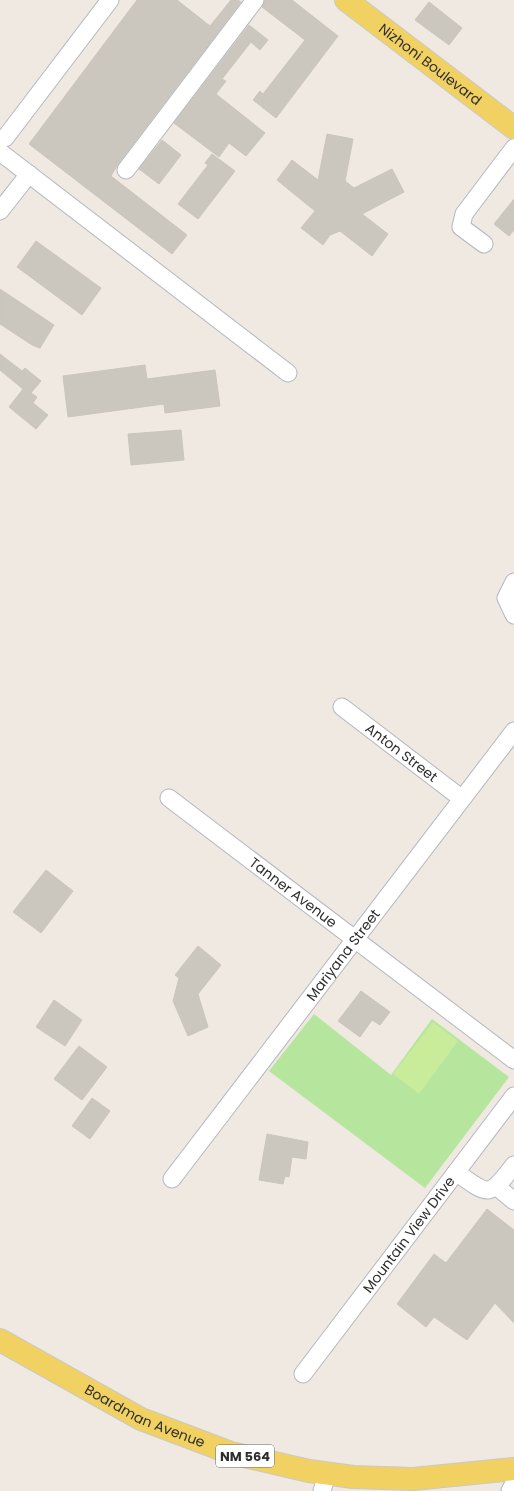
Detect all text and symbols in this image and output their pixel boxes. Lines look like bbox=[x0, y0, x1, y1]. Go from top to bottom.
street label: Nizhoni Boulevard bbox=[375, 19, 486, 110]
street label: Anton Street bbox=[361, 718, 442, 787]
street label: Tanner Avenue bbox=[245, 853, 341, 932]
street label: Mariyana Street bbox=[302, 905, 385, 1005]
street label: Mountain View Drive bbox=[358, 1172, 460, 1297]
street label: Boardman Avenue bbox=[81, 1379, 208, 1452]
road number: NM 564 bbox=[216, 1445, 274, 1467]

